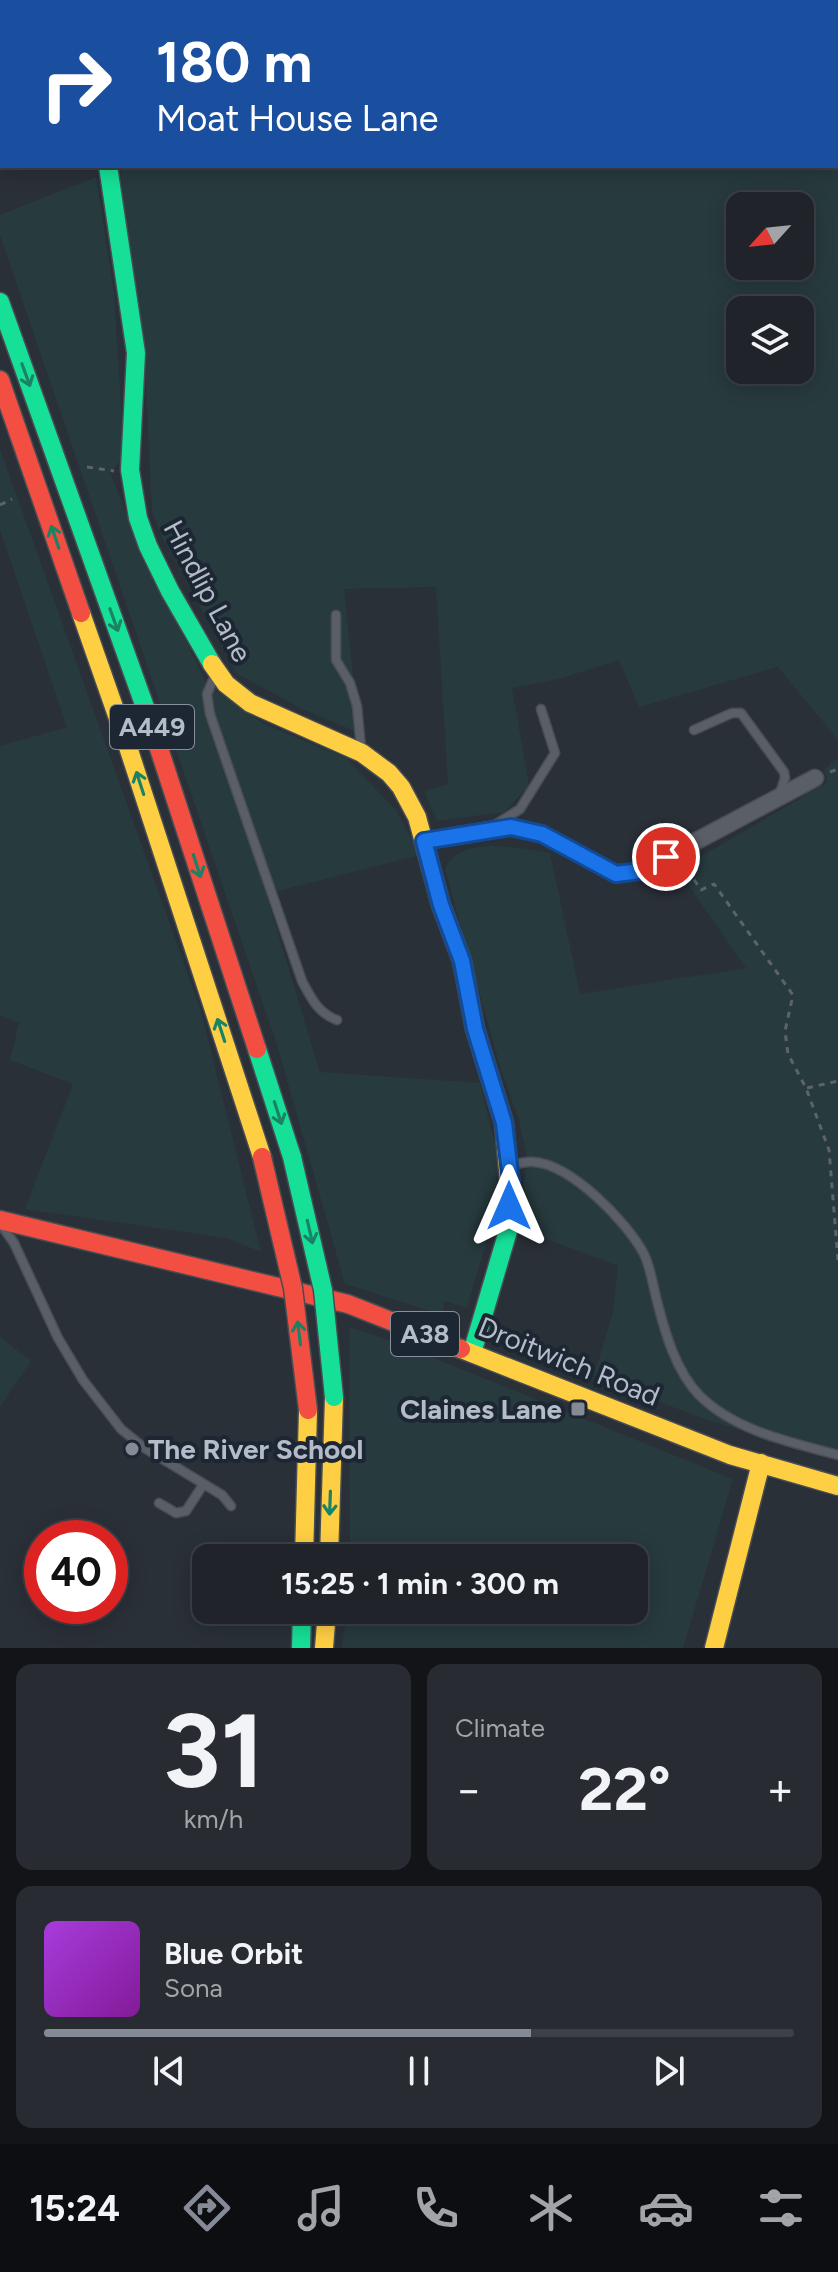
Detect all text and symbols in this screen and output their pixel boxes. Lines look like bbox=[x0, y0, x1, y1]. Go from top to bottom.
text: 180 m bbox=[156, 29, 312, 96]
icon: right bbox=[24, 32, 128, 136]
text: Moat House Lane bbox=[156, 97, 438, 140]
north arrow bbox=[726, 192, 814, 280]
map controls bbox=[726, 192, 814, 384]
button: layers bbox=[726, 296, 814, 384]
one-way arrow bbox=[20, 362, 35, 387]
street label: Hindlip Lane bbox=[157, 514, 259, 668]
one-way arrow bbox=[46, 525, 61, 550]
one-way arrow bbox=[108, 607, 122, 632]
road number: A449 bbox=[110, 705, 194, 749]
one-way arrow bbox=[131, 770, 146, 795]
pin bbox=[632, 823, 700, 891]
icon: arrive bbox=[644, 835, 688, 879]
one-way arrow bbox=[191, 853, 206, 878]
one-way arrow bbox=[212, 1017, 227, 1042]
one-way arrow bbox=[271, 1101, 286, 1126]
position arrow bbox=[467, 1164, 551, 1248]
one-way arrow bbox=[303, 1219, 318, 1245]
street label: Droitwich Road bbox=[473, 1309, 665, 1413]
road number: A38 bbox=[391, 1312, 459, 1356]
one-way arrow bbox=[291, 1320, 306, 1346]
place label: Claines Lane bbox=[400, 1392, 562, 1426]
marker: Claines Lane bbox=[569, 1400, 587, 1418]
place label: The River School bbox=[148, 1432, 363, 1466]
marker: The River School bbox=[123, 1440, 141, 1458]
one-way arrow bbox=[323, 1489, 338, 1516]
speed limit sign: 40 bbox=[24, 1520, 128, 1624]
text: 15:25 · 1 min · 300 m bbox=[281, 1565, 559, 1602]
text: 31 bbox=[163, 1688, 264, 1813]
text: Climate bbox=[455, 1712, 545, 1744]
text: 22° bbox=[578, 1753, 671, 1825]
text: − bbox=[455, 1763, 482, 1816]
text: + bbox=[767, 1763, 794, 1816]
text: km/h bbox=[184, 1803, 243, 1835]
text: Blue Orbit bbox=[164, 1935, 303, 1972]
text: Sona bbox=[164, 1972, 223, 2004]
icon: previous bbox=[147, 2049, 191, 2093]
icon: pause bbox=[397, 2049, 441, 2093]
icon: next bbox=[647, 2049, 691, 2093]
icon: directions bbox=[179, 2180, 235, 2236]
icon: music bbox=[293, 2180, 349, 2236]
icon: phone bbox=[408, 2180, 464, 2236]
icon: climate bbox=[523, 2180, 579, 2236]
icon: car bbox=[638, 2180, 694, 2236]
icon: filters bbox=[753, 2180, 809, 2236]
text: 15:24 bbox=[29, 2187, 120, 2230]

